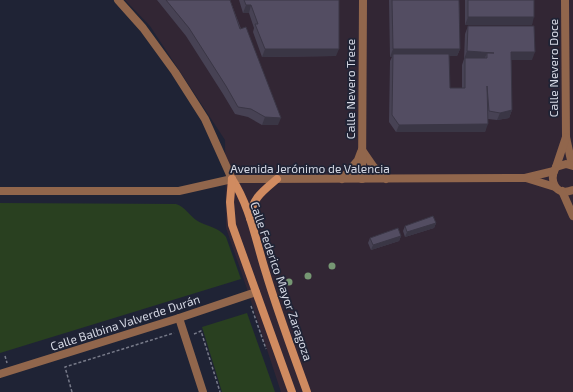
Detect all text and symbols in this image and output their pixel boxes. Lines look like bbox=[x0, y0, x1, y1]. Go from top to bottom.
street label: Calle Nevero Doce bbox=[546, 19, 560, 117]
street label: Calle Nevero Trece bbox=[343, 39, 357, 139]
street label: Avenida Jerónimo de Valencia bbox=[230, 161, 390, 175]
street label: Calle Federico Mayor Zaragoza bbox=[248, 200, 316, 362]
street label: Calle Balbina Valverde Durán bbox=[48, 291, 202, 353]

